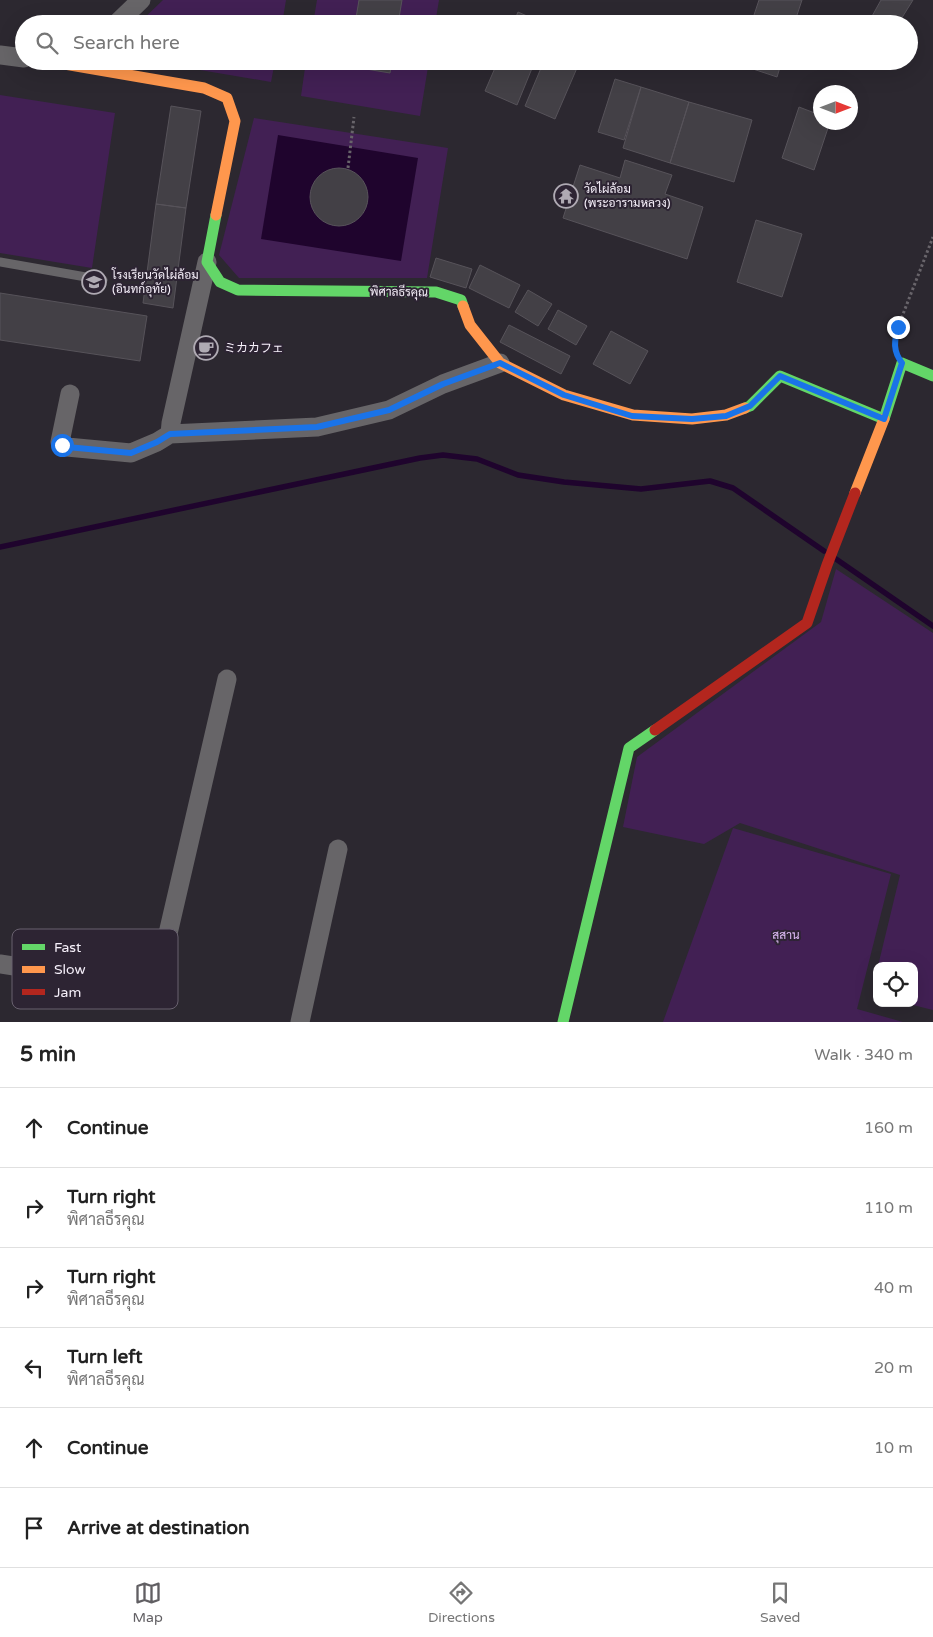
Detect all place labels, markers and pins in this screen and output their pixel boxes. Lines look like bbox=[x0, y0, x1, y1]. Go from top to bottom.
place label: วัดไผ่ล้อม (พระอารามหลวง) bbox=[584, 181, 671, 210]
temple icon: วัดไผ่ล้อม (พระอารามหลวง) bbox=[553, 183, 579, 209]
place label: โรงเรียนวัดไผ่ล้อม (อินทก์อุทัย) bbox=[111, 267, 199, 298]
school or university icon: โรงเรียนวัดไผ่ล้อม (อินทก์อุทัย) bbox=[81, 269, 107, 295]
cafe icon: ミカカフェ bbox=[193, 335, 219, 361]
place label: ミカカフェ bbox=[224, 341, 284, 355]

